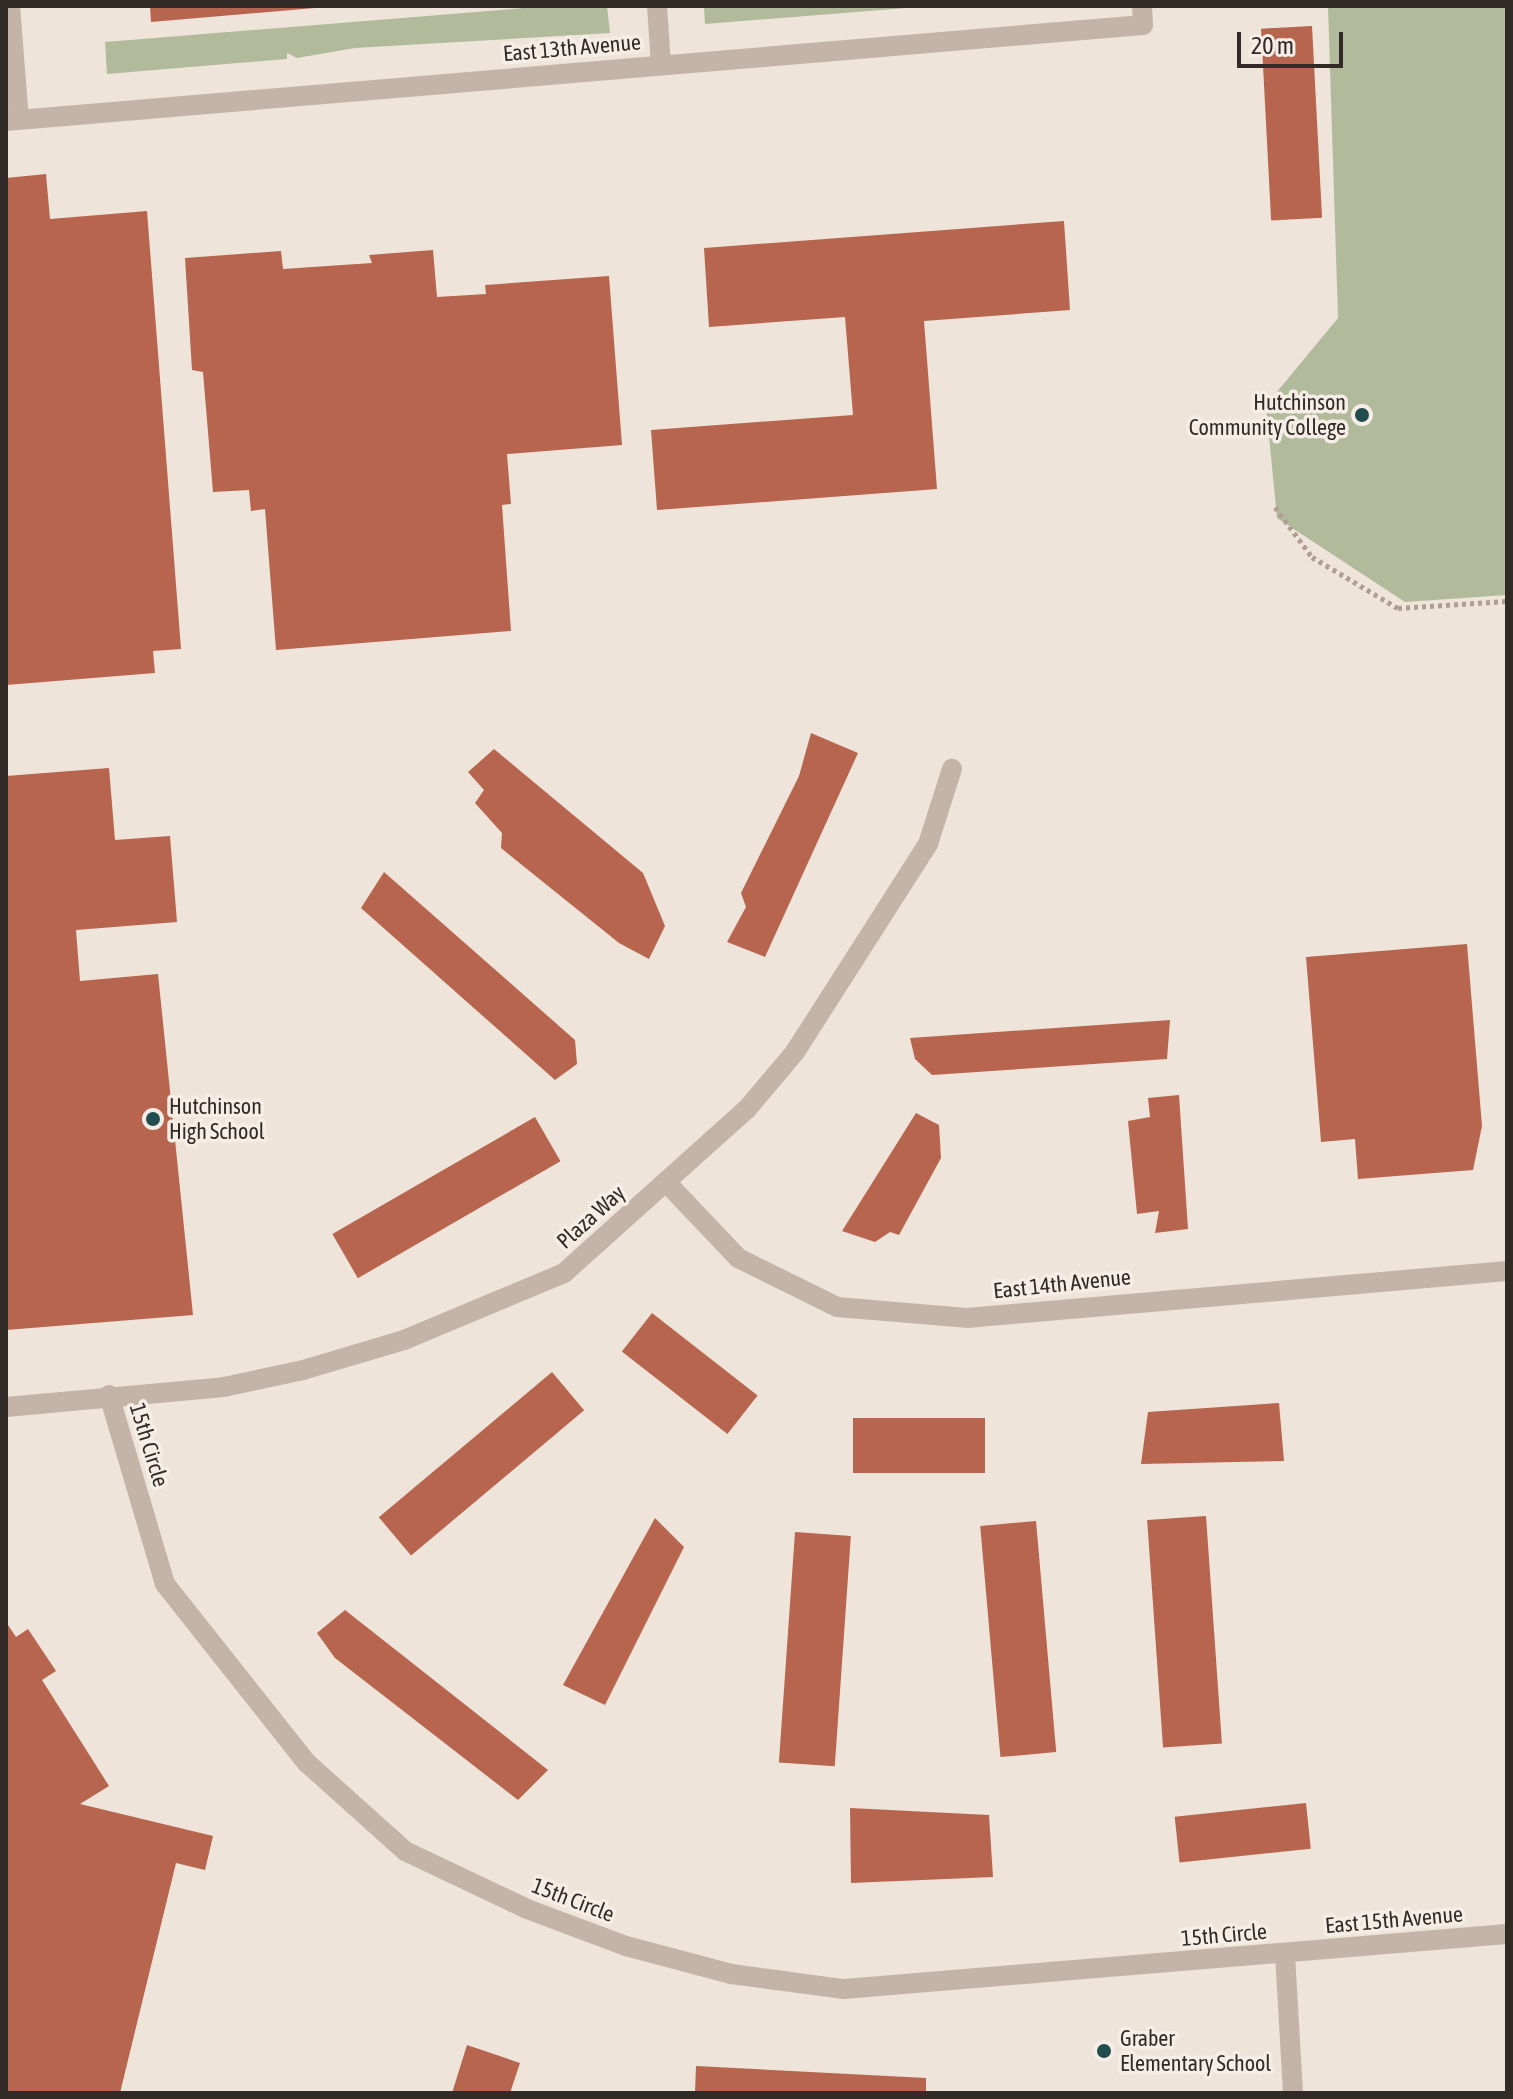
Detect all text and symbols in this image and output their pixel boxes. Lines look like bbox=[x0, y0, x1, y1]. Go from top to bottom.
scale bar bbox=[1241, 16, 1347, 66]
street label: East 13th Avenue bbox=[502, 29, 642, 67]
text: 20 m bbox=[1251, 32, 1294, 59]
place label: Hutchinson Community College bbox=[1189, 389, 1346, 440]
marker: Hutchinson Community College bbox=[1353, 406, 1371, 424]
place label: Hutchinson High School bbox=[169, 1093, 265, 1144]
marker: Hutchinson High School bbox=[144, 1110, 162, 1128]
street label: Plaza Way bbox=[551, 1180, 631, 1254]
street label: East 14th Avenue bbox=[992, 1264, 1132, 1304]
street label: 15th Circle bbox=[124, 1400, 174, 1490]
street label: 15th Circle bbox=[528, 1872, 618, 1928]
street label: East 15th Avenue bbox=[1324, 1901, 1464, 1939]
street label: 15th Circle bbox=[1180, 1918, 1268, 1952]
place label: Graber Elementary School bbox=[1120, 2025, 1271, 2076]
marker: Graber Elementary School bbox=[1095, 2042, 1113, 2060]

